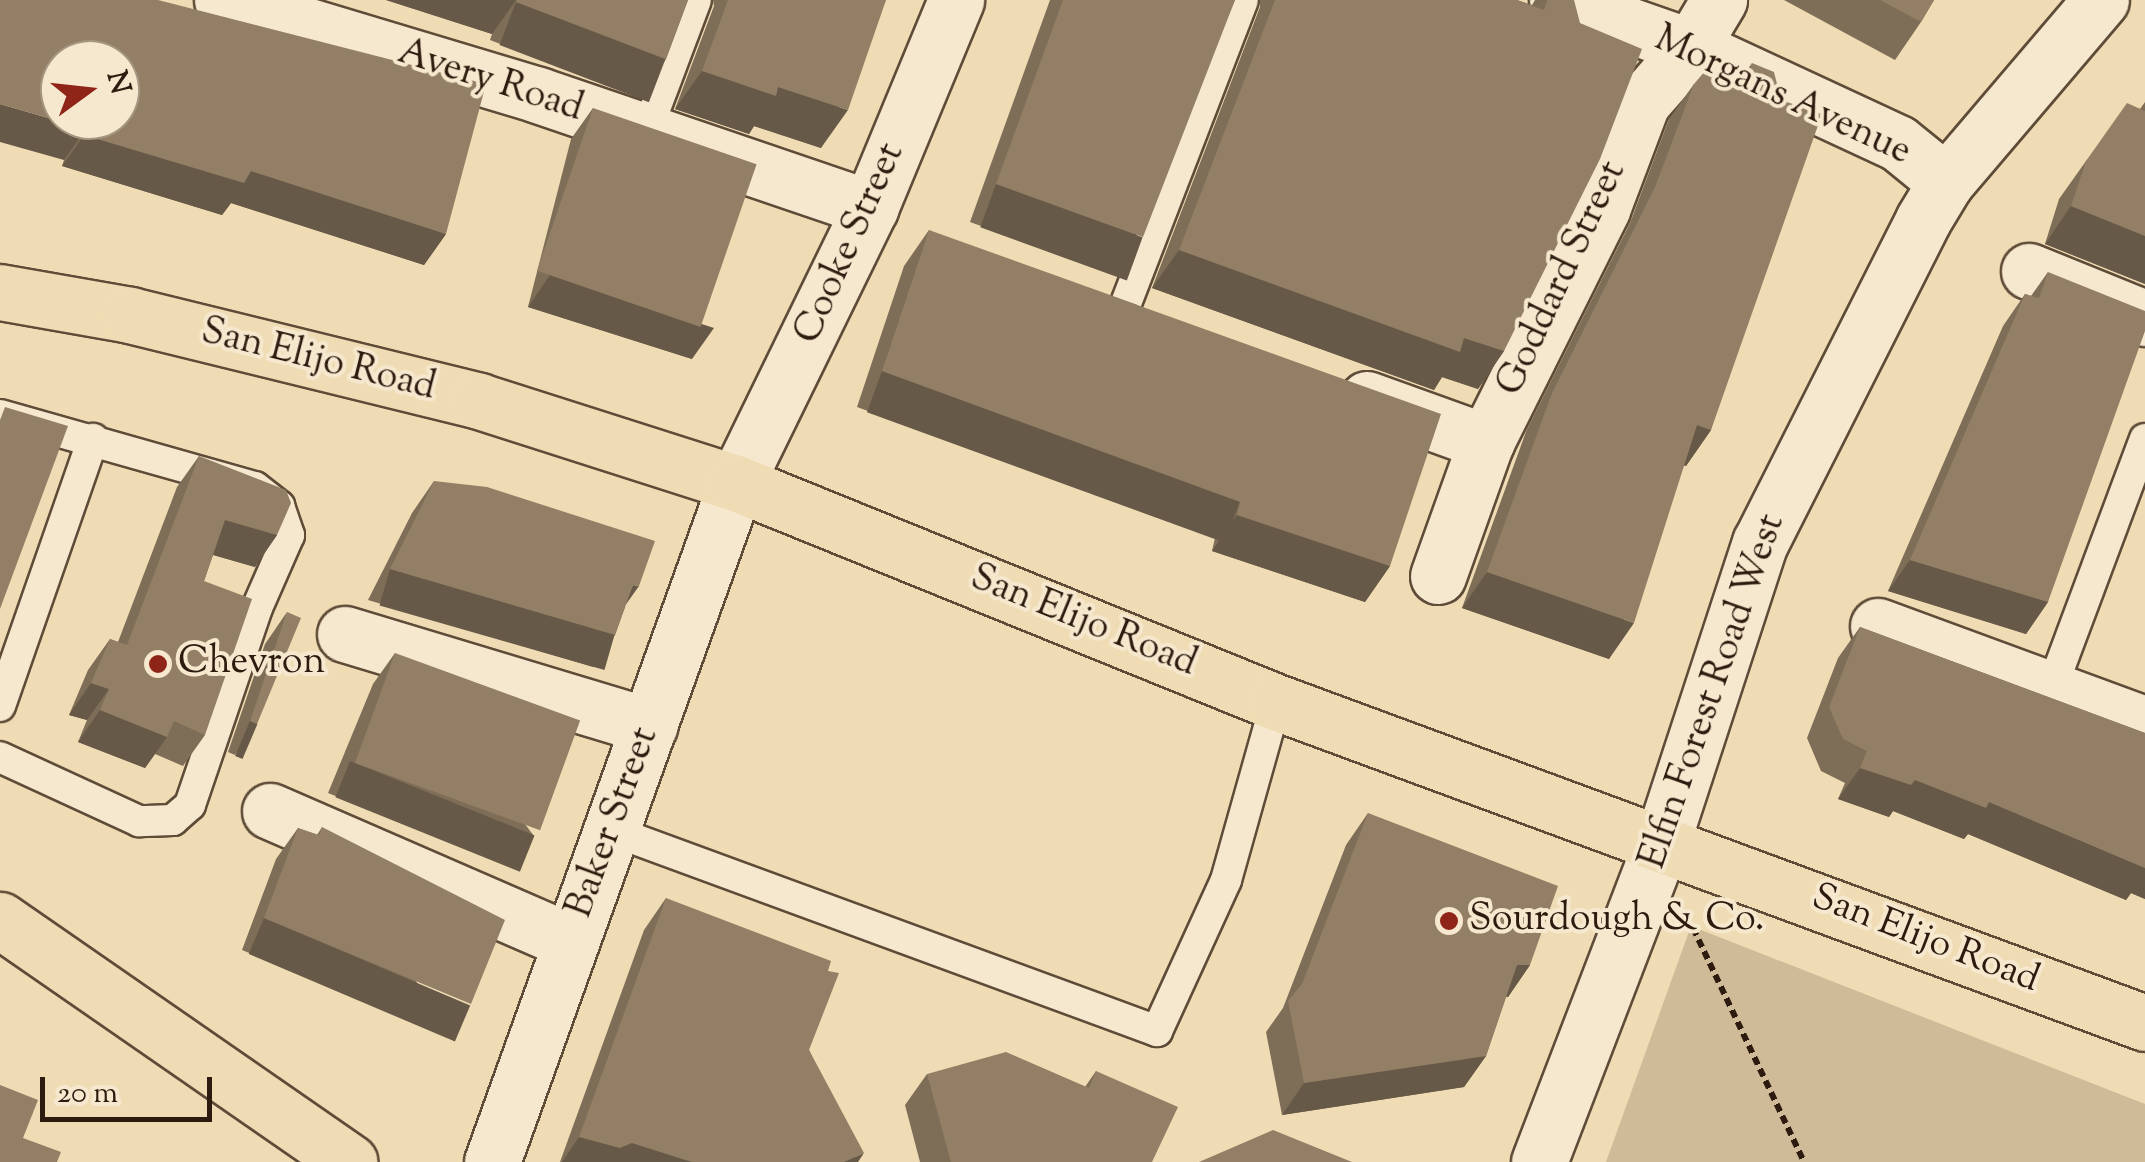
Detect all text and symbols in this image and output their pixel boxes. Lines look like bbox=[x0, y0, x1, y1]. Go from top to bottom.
street label: Morgans Avenue bbox=[1646, 18, 1918, 176]
street label: Avery Road bbox=[392, 31, 588, 133]
north arrow bbox=[40, 40, 140, 140]
text: N bbox=[95, 67, 139, 99]
street label: Cooke Street bbox=[786, 137, 916, 351]
street label: Goddard Street bbox=[1489, 155, 1637, 403]
street label: San Elijo Road bbox=[196, 310, 440, 412]
street label: Elfin Forest Road West bbox=[1632, 509, 1796, 875]
street label: San Elijo Road bbox=[963, 556, 1203, 688]
place label: Chevron bbox=[178, 641, 325, 687]
marker: Chevron bbox=[147, 653, 169, 675]
street label: Baker Street bbox=[558, 721, 670, 925]
street label: San Elijo Road bbox=[1805, 876, 2045, 1004]
place label: Sourdough & Co. bbox=[1469, 898, 1764, 944]
marker: Sourdough & Co. bbox=[1438, 910, 1460, 932]
scale bar bbox=[45, 1057, 218, 1119]
text: 20 m bbox=[57, 1073, 118, 1116]

